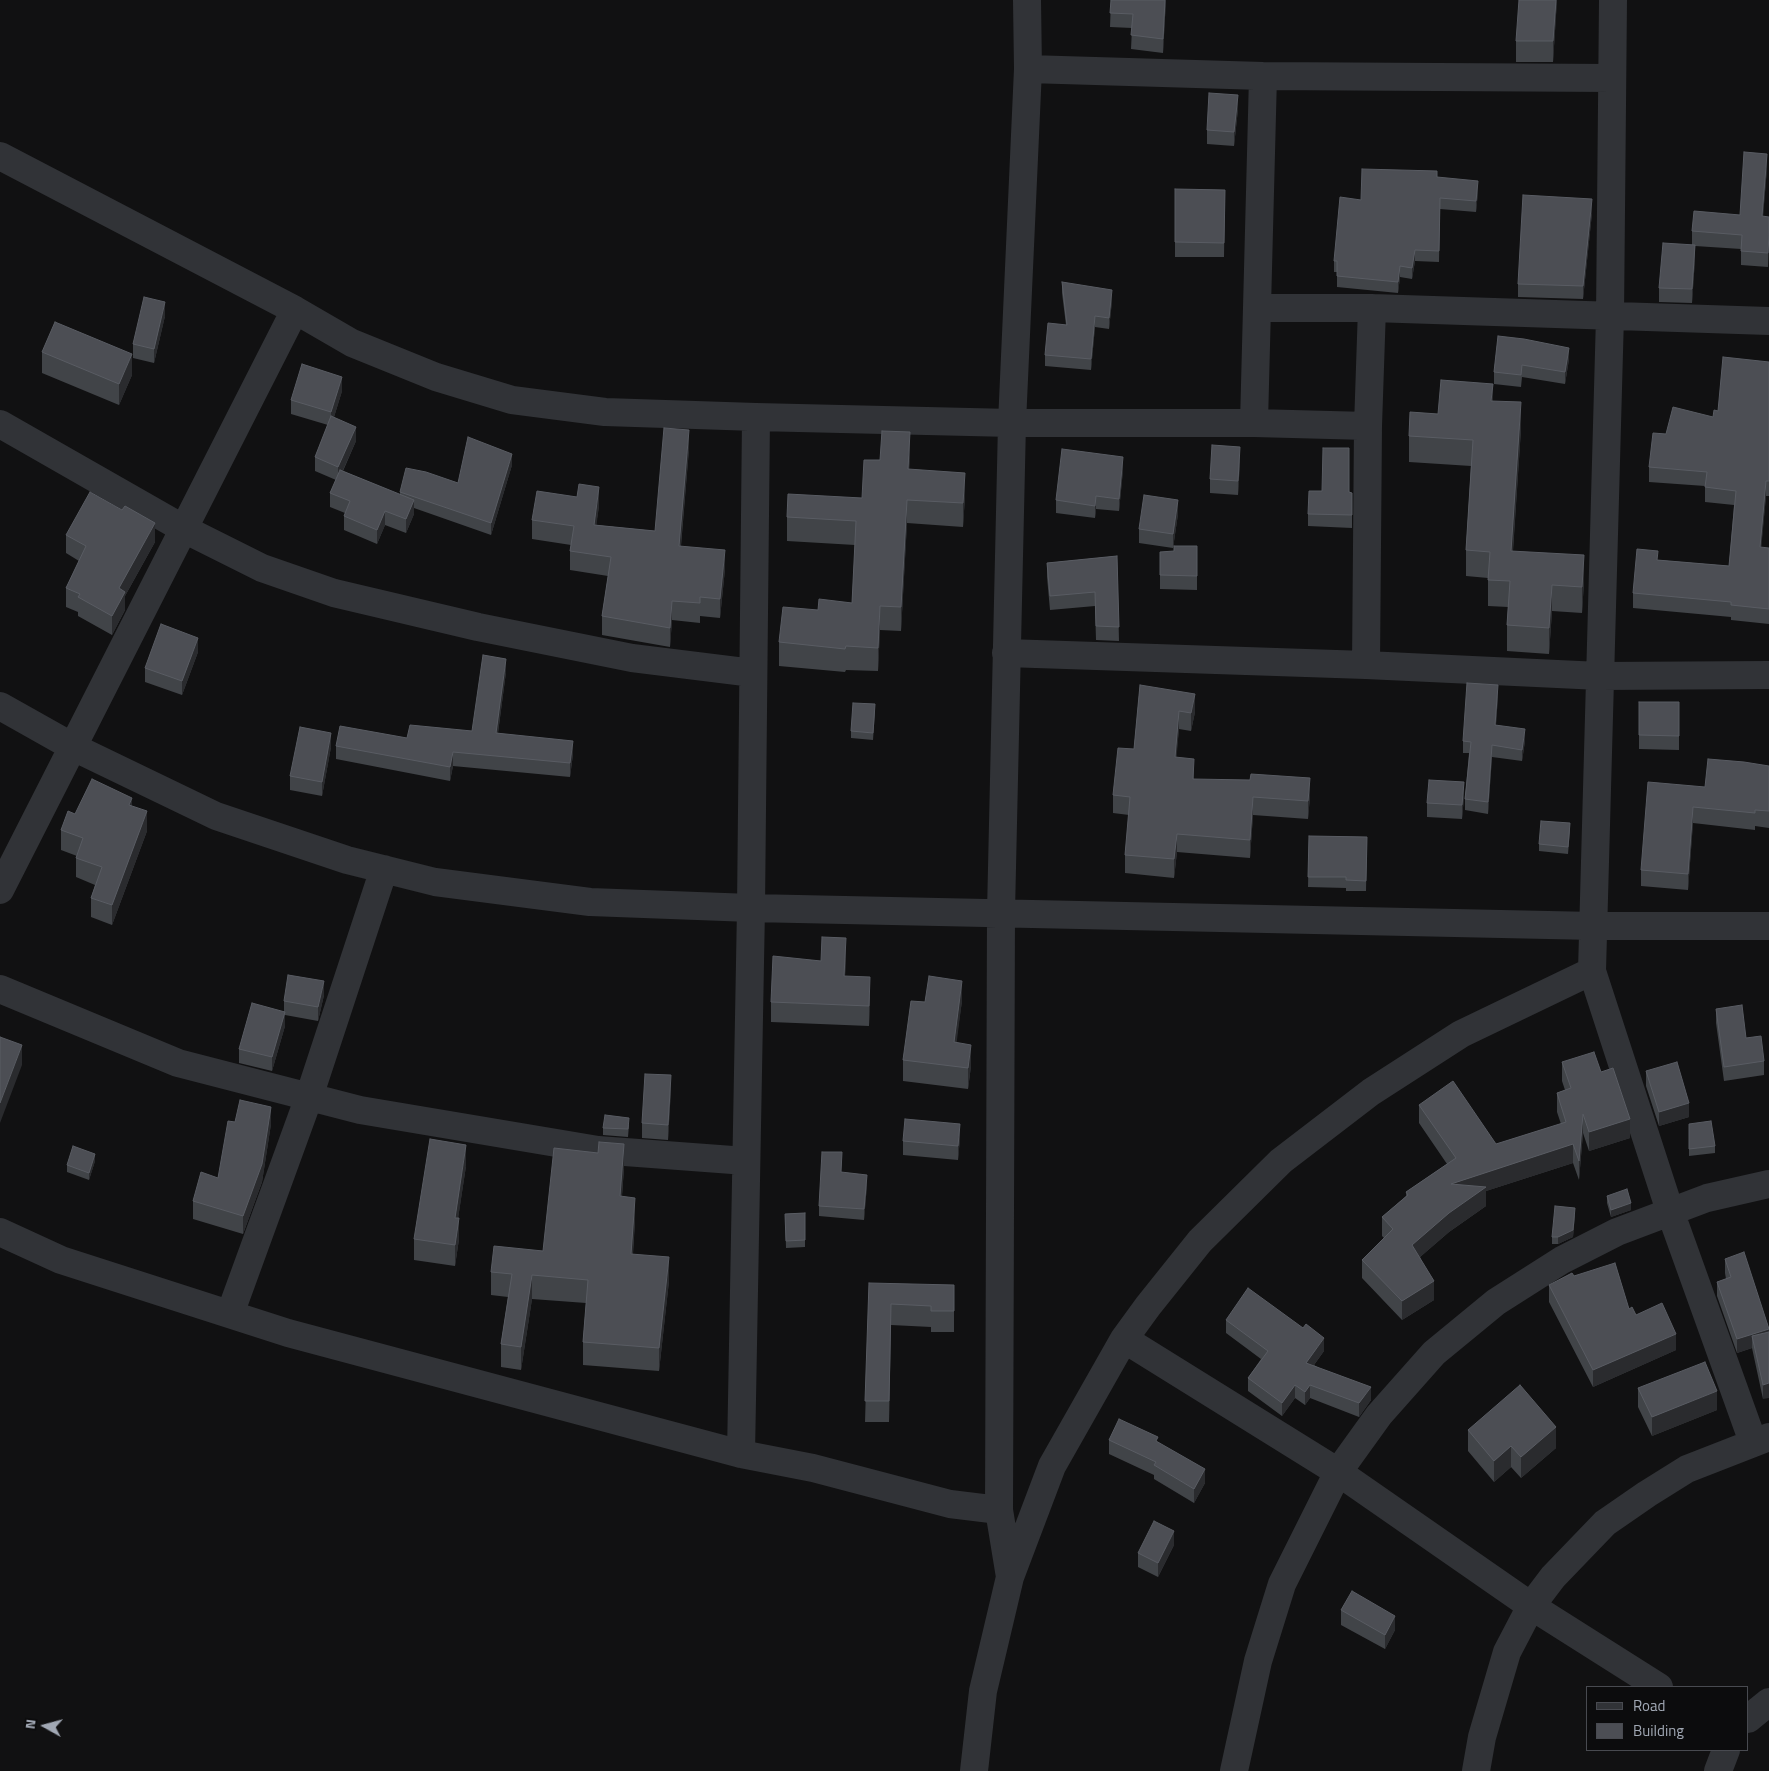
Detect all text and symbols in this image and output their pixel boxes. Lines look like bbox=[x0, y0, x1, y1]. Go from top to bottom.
legend bbox=[1586, 1686, 1749, 1751]
text: Road bbox=[1633, 1694, 1665, 1717]
north arrow bbox=[20, 1701, 70, 1751]
text: N bbox=[19, 1718, 41, 1730]
text: Building bbox=[1633, 1719, 1684, 1742]

